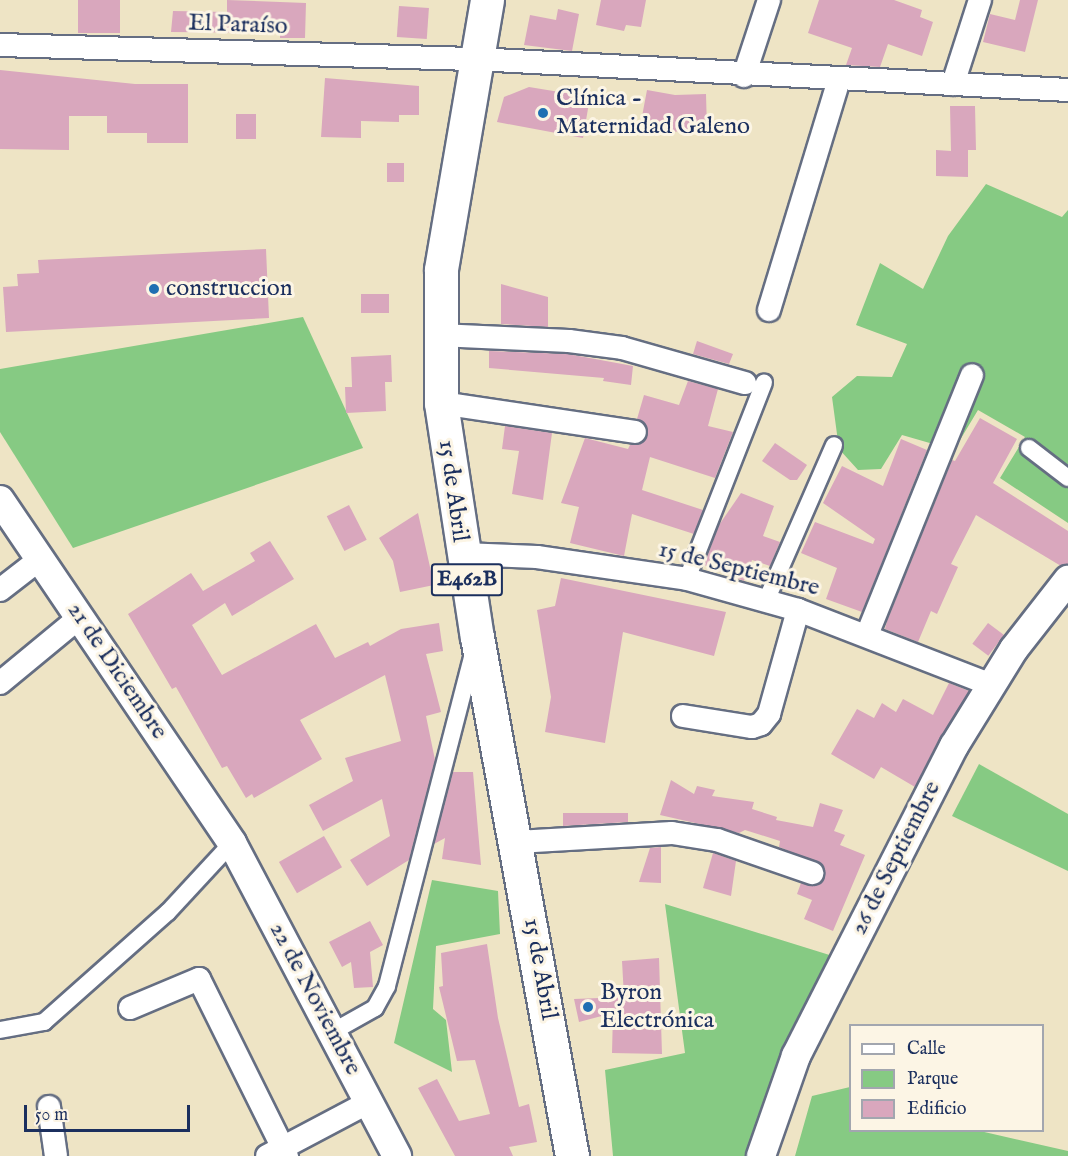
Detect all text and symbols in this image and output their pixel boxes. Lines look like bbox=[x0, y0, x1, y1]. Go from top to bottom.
street label: El Paraíso bbox=[188, 9, 288, 41]
place label: Clínica - Maternidad Galeno bbox=[556, 85, 750, 141]
marker: Clínica - Maternidad Galeno bbox=[534, 104, 552, 122]
place label: construccion bbox=[166, 275, 292, 303]
marker: construccion bbox=[147, 282, 161, 296]
street label: 15 de Abril bbox=[432, 438, 474, 544]
street label: 15 de Septiembre bbox=[656, 535, 822, 603]
road number: E462B bbox=[430, 561, 504, 599]
street label: 21 de Diciembre bbox=[61, 597, 173, 745]
street label: 26 de Septiembre bbox=[845, 776, 947, 940]
street label: 15 de Abril bbox=[517, 916, 563, 1022]
street label: 22 de Noviembre bbox=[263, 918, 367, 1080]
place label: Byron Electrónica bbox=[600, 979, 714, 1035]
marker: Byron Electrónica bbox=[581, 1000, 595, 1014]
legend bbox=[849, 1024, 1044, 1132]
text: Calle bbox=[907, 1038, 946, 1061]
text: Parque bbox=[907, 1068, 958, 1091]
scale bar bbox=[27, 1093, 194, 1131]
text: Edificio bbox=[907, 1098, 967, 1121]
text: 50 m bbox=[35, 1104, 68, 1127]

